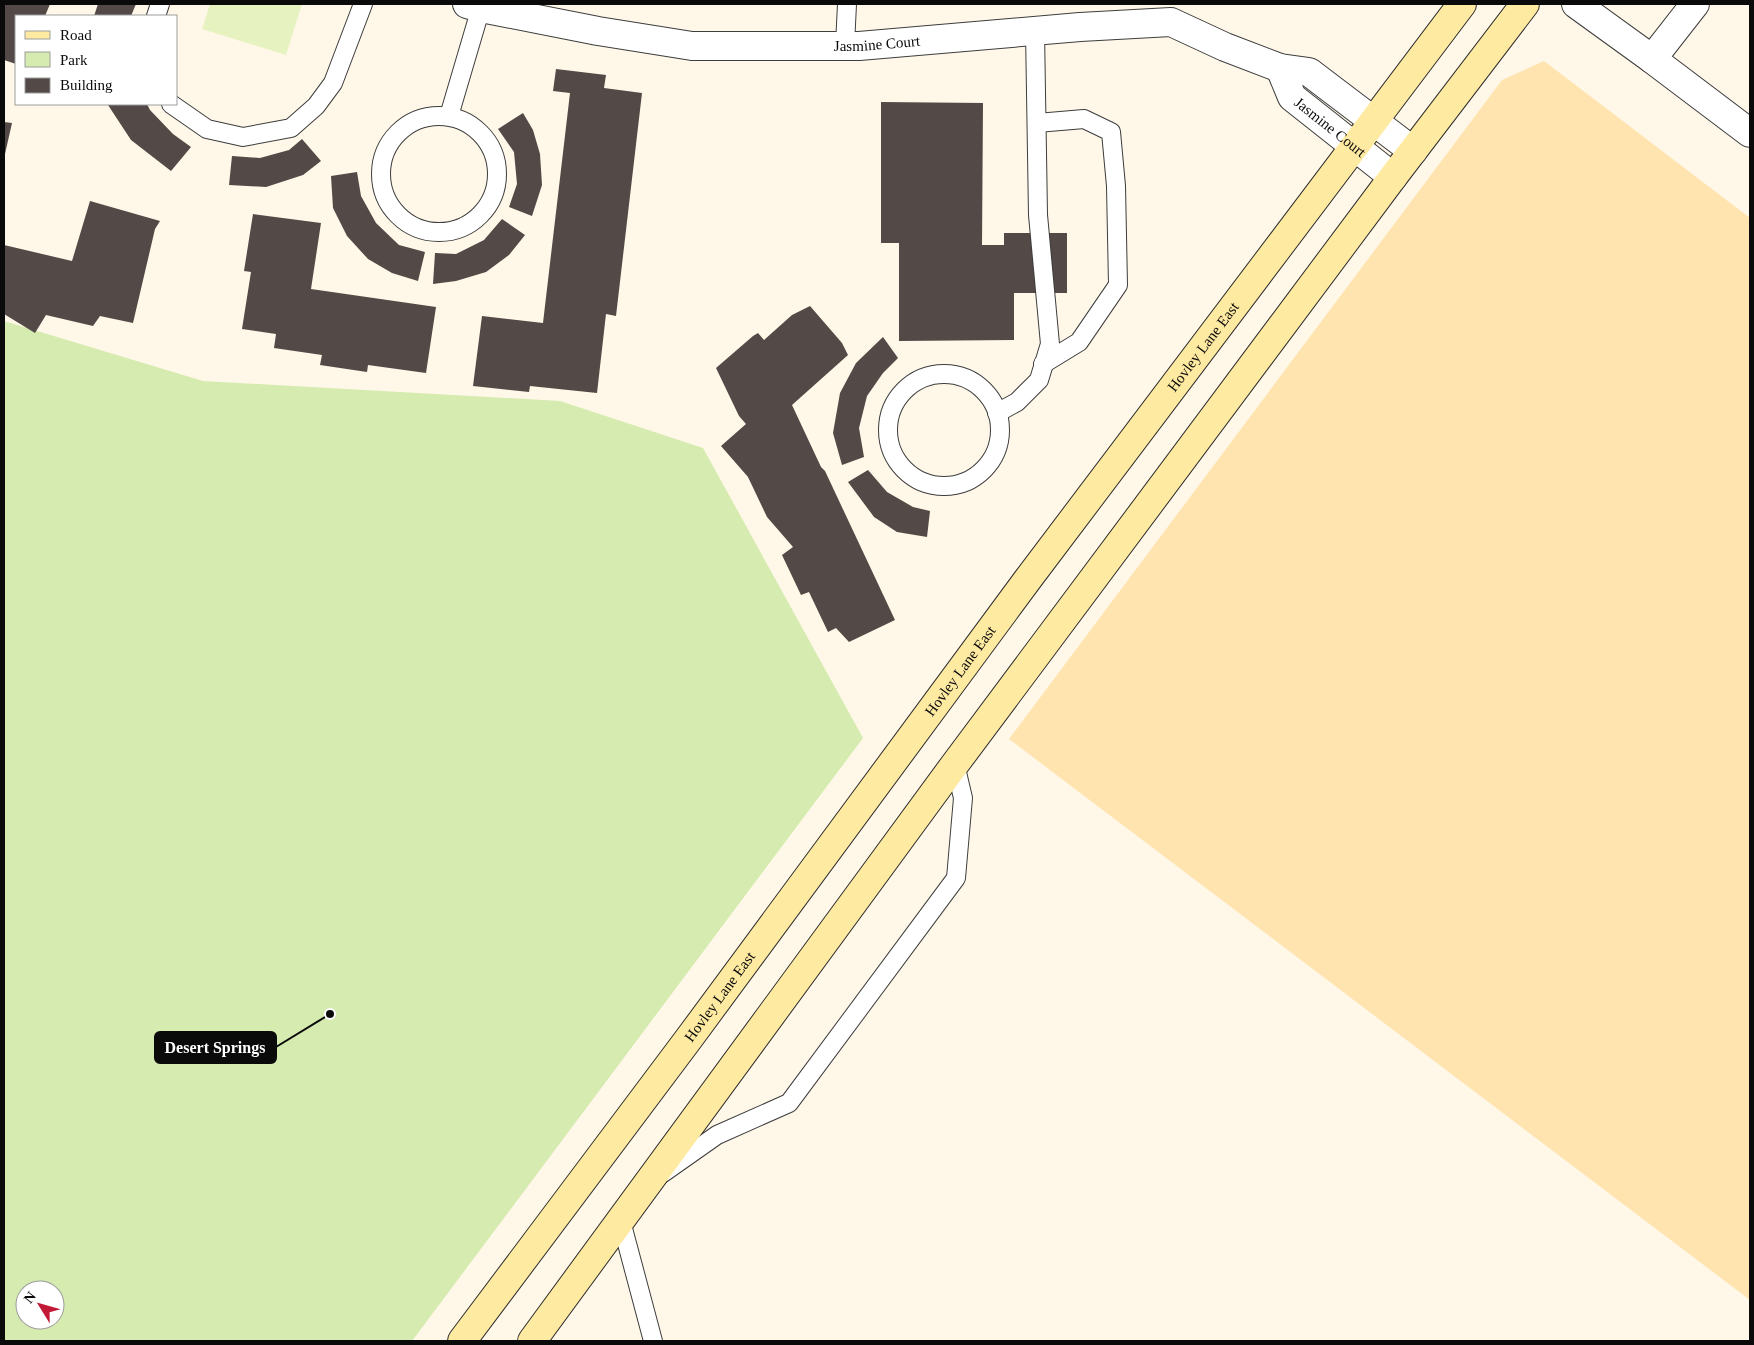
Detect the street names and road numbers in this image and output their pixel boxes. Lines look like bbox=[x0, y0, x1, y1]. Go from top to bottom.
street label: Jasmine Court bbox=[834, 33, 921, 54]
street label: Jasmine Court bbox=[1291, 94, 1370, 161]
street label: Hovley Lane East bbox=[1164, 299, 1242, 395]
street label: Hovley Lane East bbox=[922, 622, 999, 719]
street label: Hovley Lane East bbox=[681, 948, 759, 1045]

